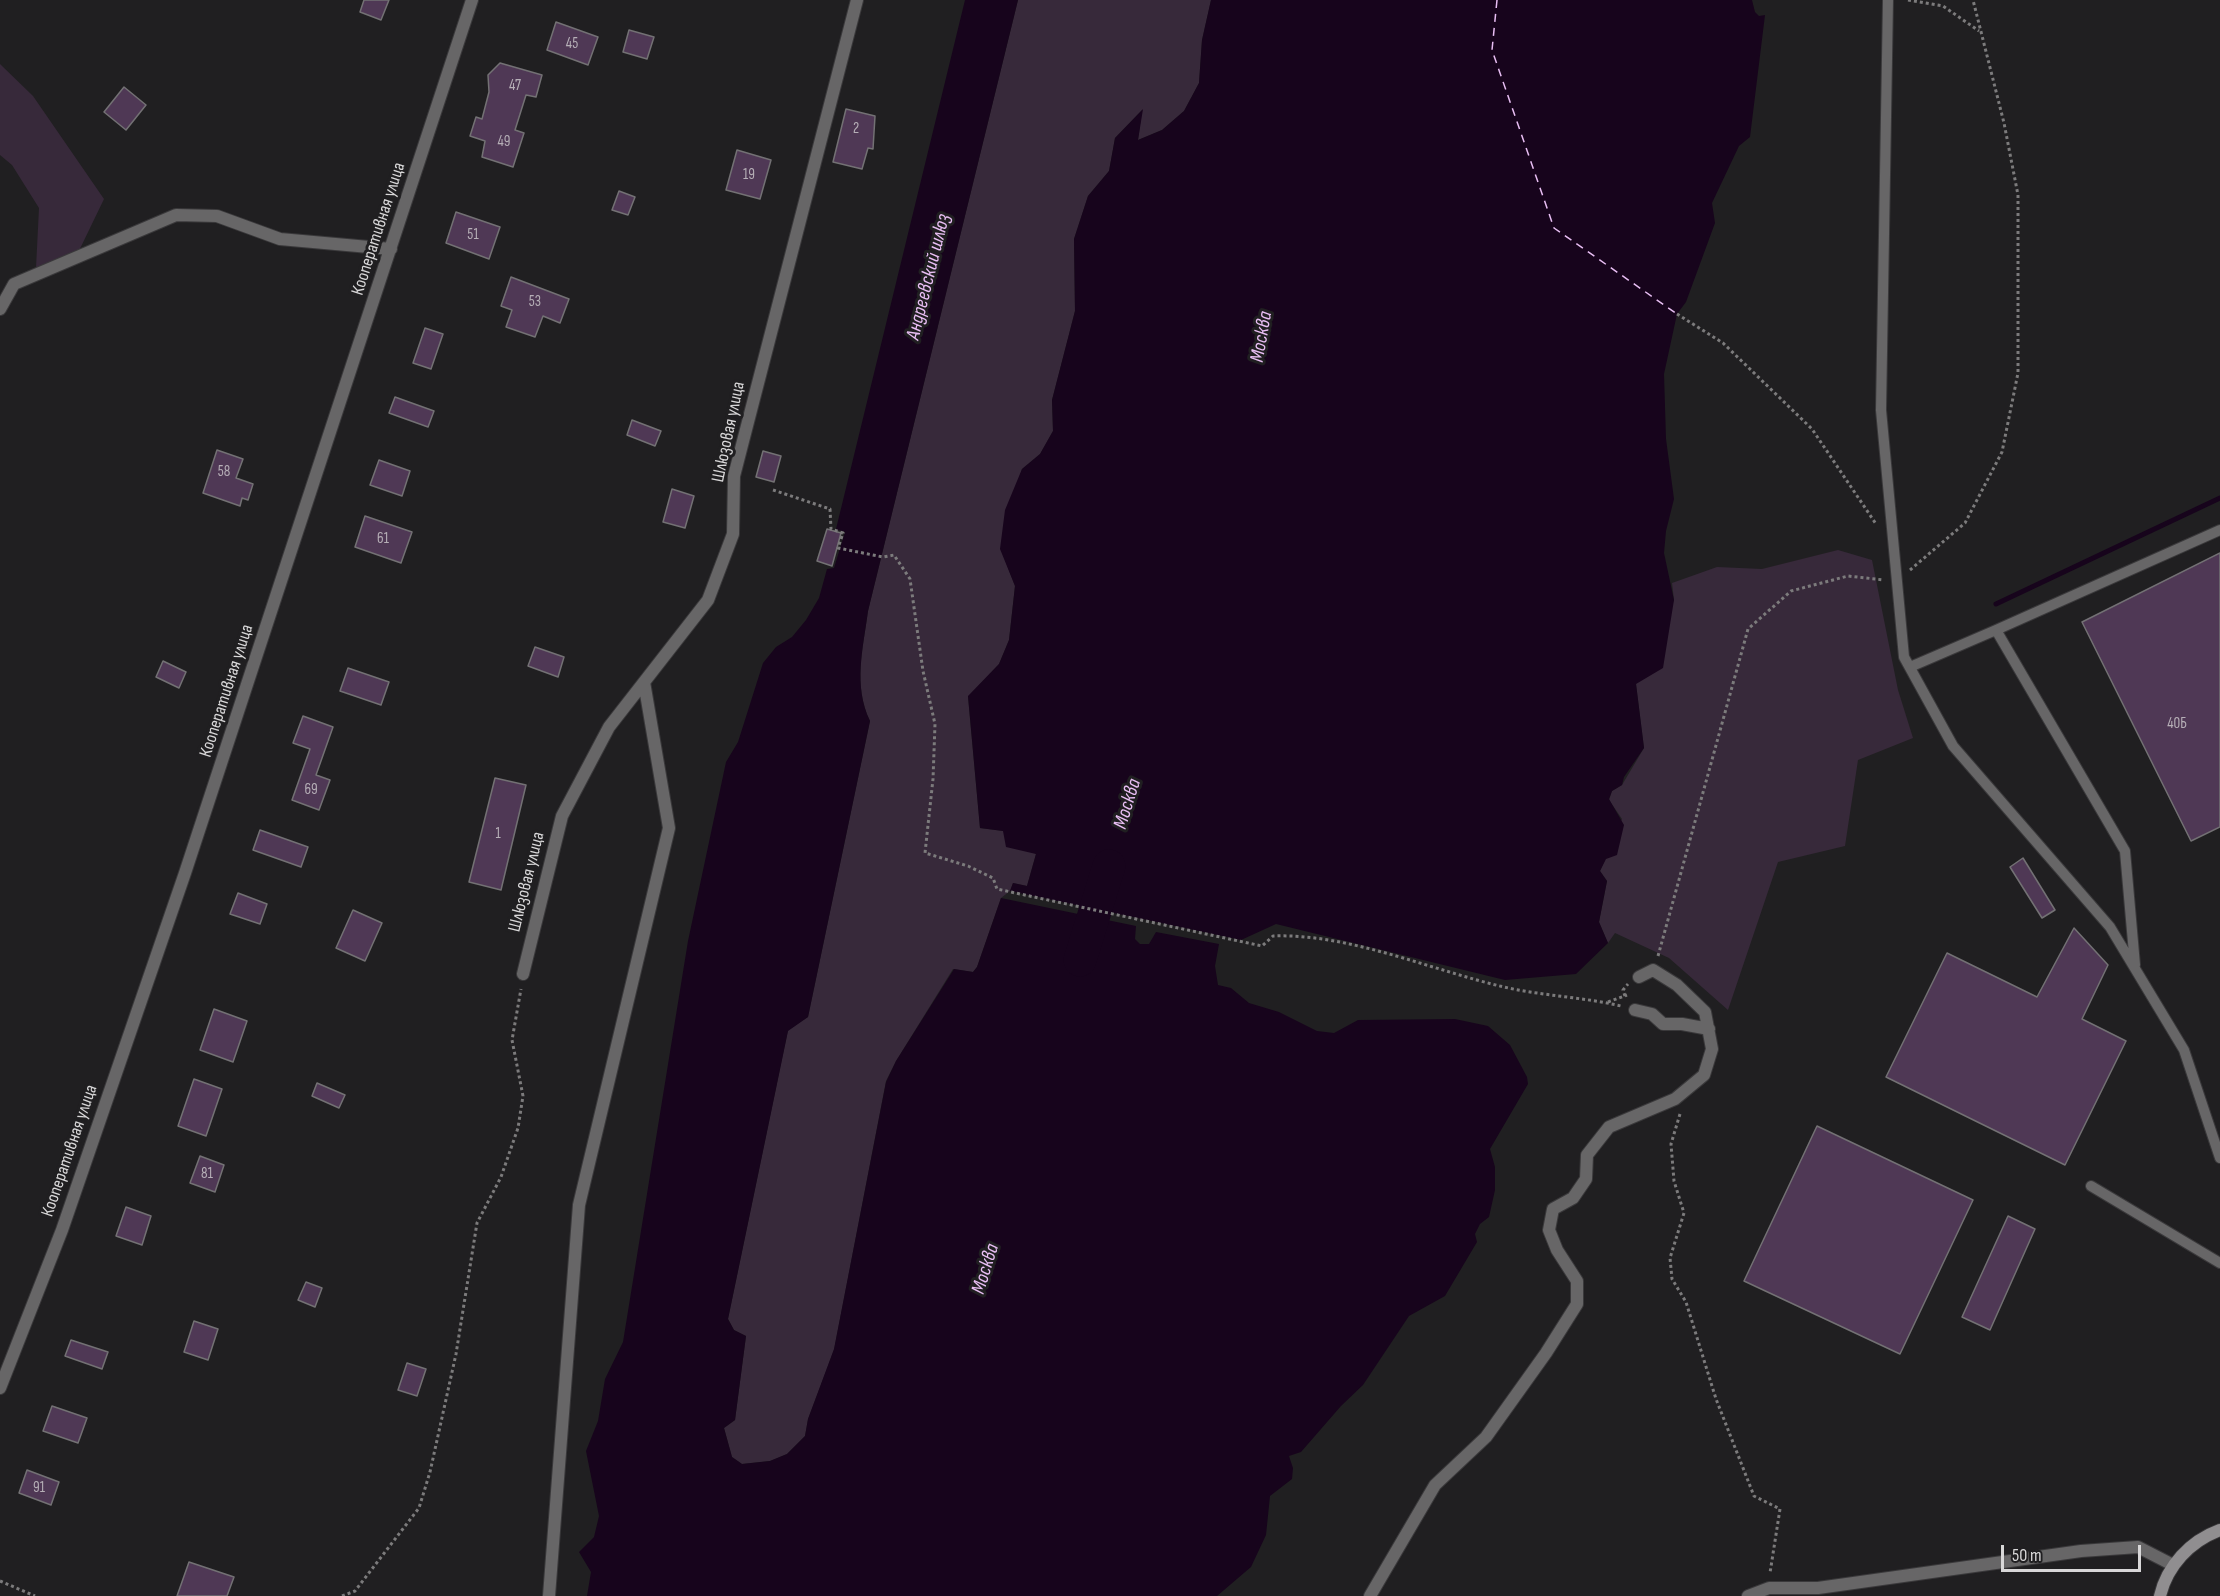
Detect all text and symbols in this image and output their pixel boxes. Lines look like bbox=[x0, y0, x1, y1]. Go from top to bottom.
house number: 45 bbox=[566, 35, 578, 53]
house number: 47 bbox=[509, 77, 521, 95]
house number: 2 bbox=[853, 120, 859, 138]
house number: 49 bbox=[498, 133, 510, 151]
street label: Кооперативная улица bbox=[347, 160, 411, 298]
house number: 19 bbox=[743, 166, 755, 184]
water label: Андреевский шлюз bbox=[902, 211, 956, 343]
house number: 51 bbox=[467, 226, 479, 244]
house number: 53 bbox=[529, 293, 541, 311]
water label: Москва bbox=[1246, 310, 1278, 364]
street label: Шлюзовая улица bbox=[708, 380, 750, 484]
house number: 58 bbox=[218, 463, 230, 481]
house number: 61 bbox=[377, 530, 389, 548]
street label: Кооперативная улица bbox=[195, 622, 259, 760]
house number: 40Б bbox=[2167, 715, 2187, 733]
water label: Москва bbox=[1109, 776, 1147, 832]
house number: 69 bbox=[304, 781, 318, 799]
house number: 1 bbox=[495, 825, 501, 843]
street label: Шлюзовая улица bbox=[504, 830, 550, 934]
street label: Кооперативная улица bbox=[37, 1082, 103, 1220]
house number: 81 bbox=[201, 1165, 213, 1183]
water label: Москва bbox=[967, 1241, 1005, 1297]
house number: 91 bbox=[33, 1479, 45, 1497]
scale bar bbox=[2004, 1533, 2144, 1571]
text: 50 m bbox=[2012, 1545, 2042, 1566]

